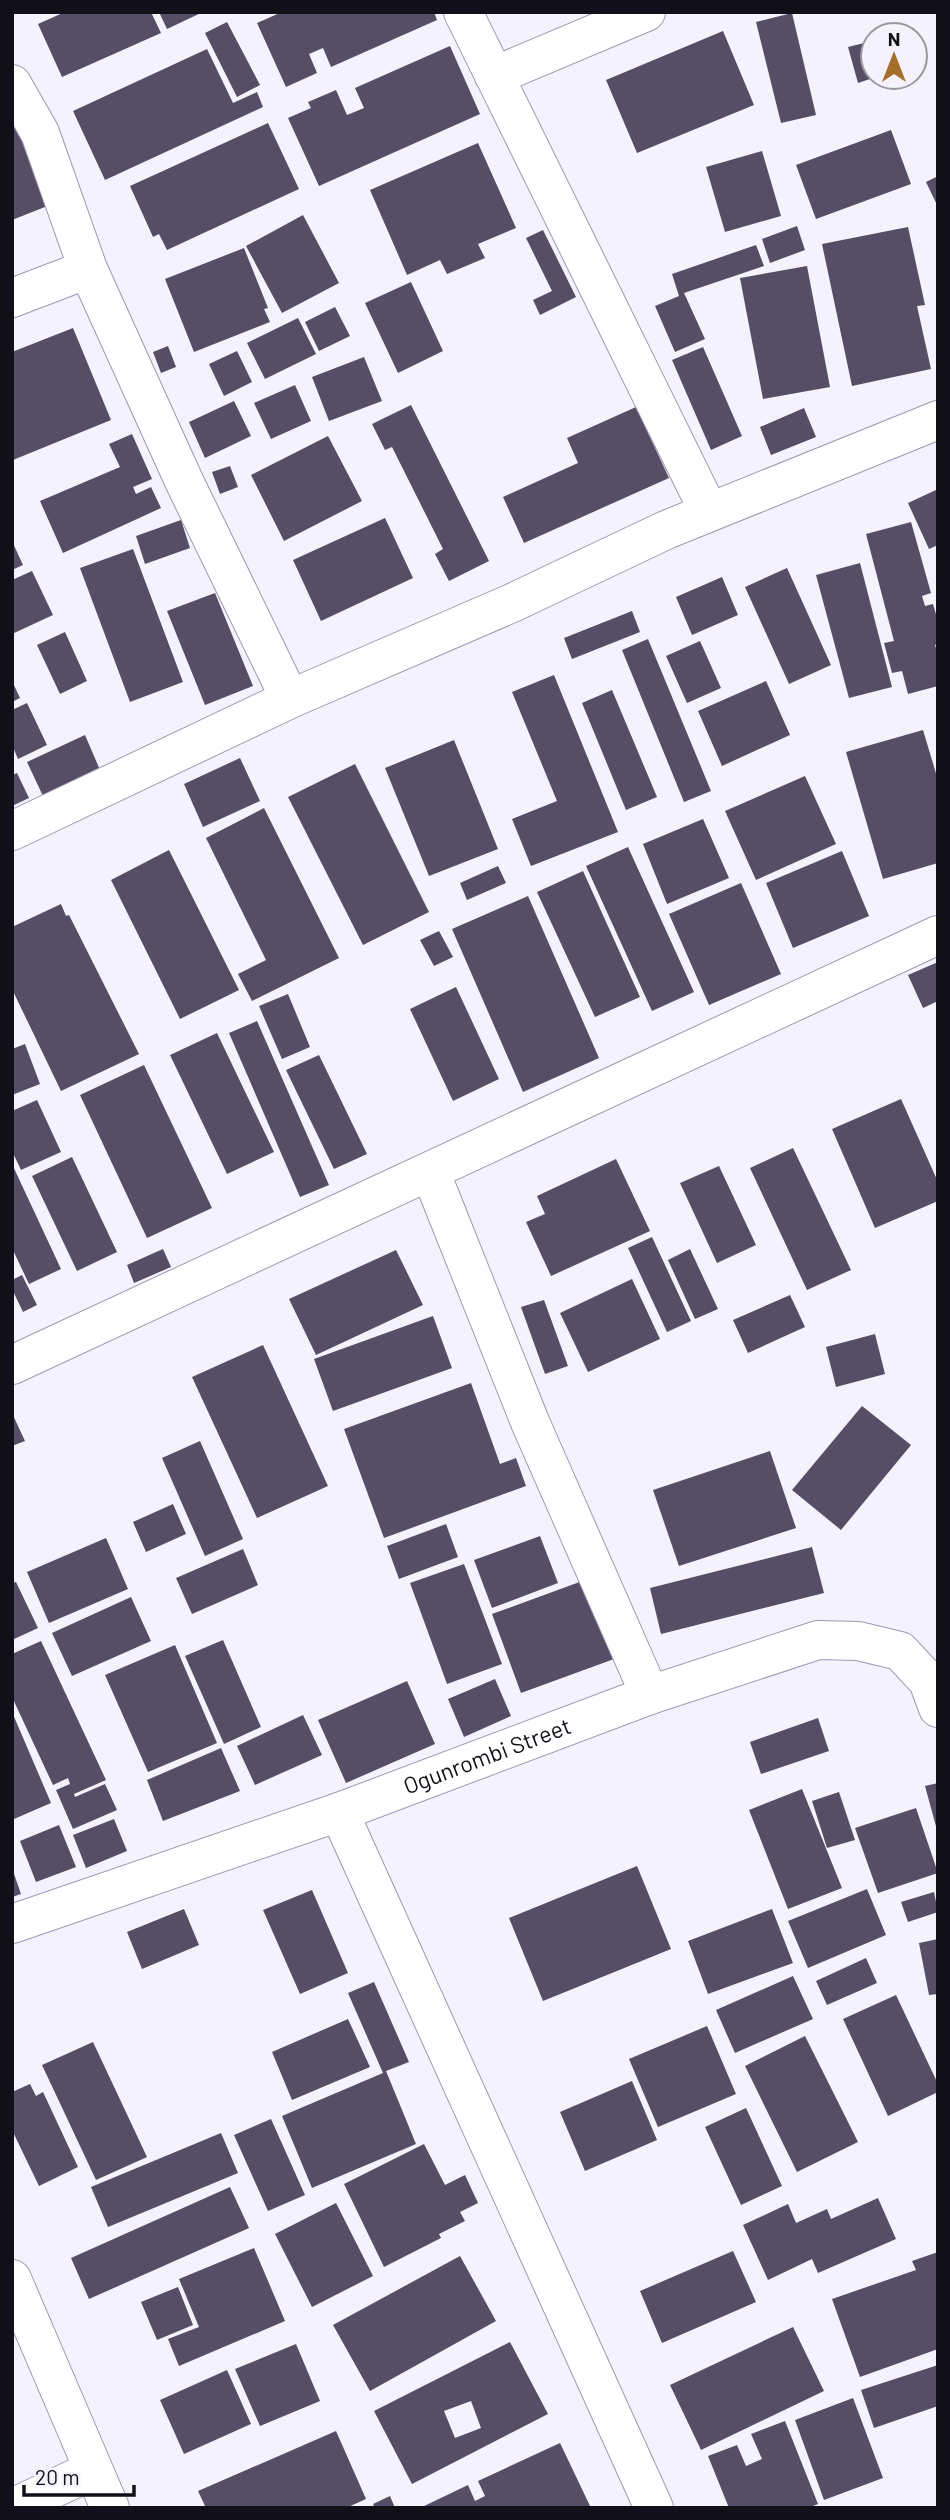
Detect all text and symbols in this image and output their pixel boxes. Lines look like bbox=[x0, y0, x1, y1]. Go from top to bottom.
north arrow bbox=[859, 21, 929, 91]
text: N bbox=[888, 27, 900, 50]
street label: Ogunrombi Street bbox=[399, 1711, 575, 1800]
scale bar bbox=[24, 2454, 135, 2498]
text: 20 m bbox=[35, 2464, 80, 2489]

